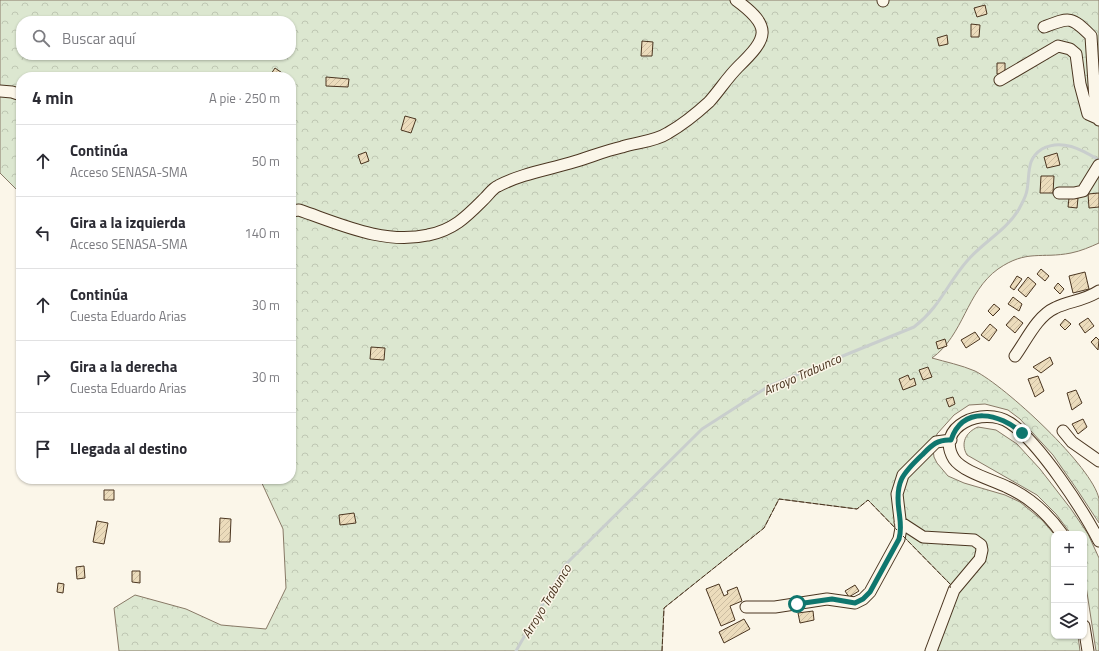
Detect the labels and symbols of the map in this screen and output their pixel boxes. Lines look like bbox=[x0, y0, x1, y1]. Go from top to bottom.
water label: Arroyo Trabunco bbox=[760, 348, 845, 400]
route end bbox=[1013, 424, 1031, 442]
water label: Arroyo Trabunco bbox=[516, 560, 576, 642]
route start bbox=[788, 595, 806, 613]

